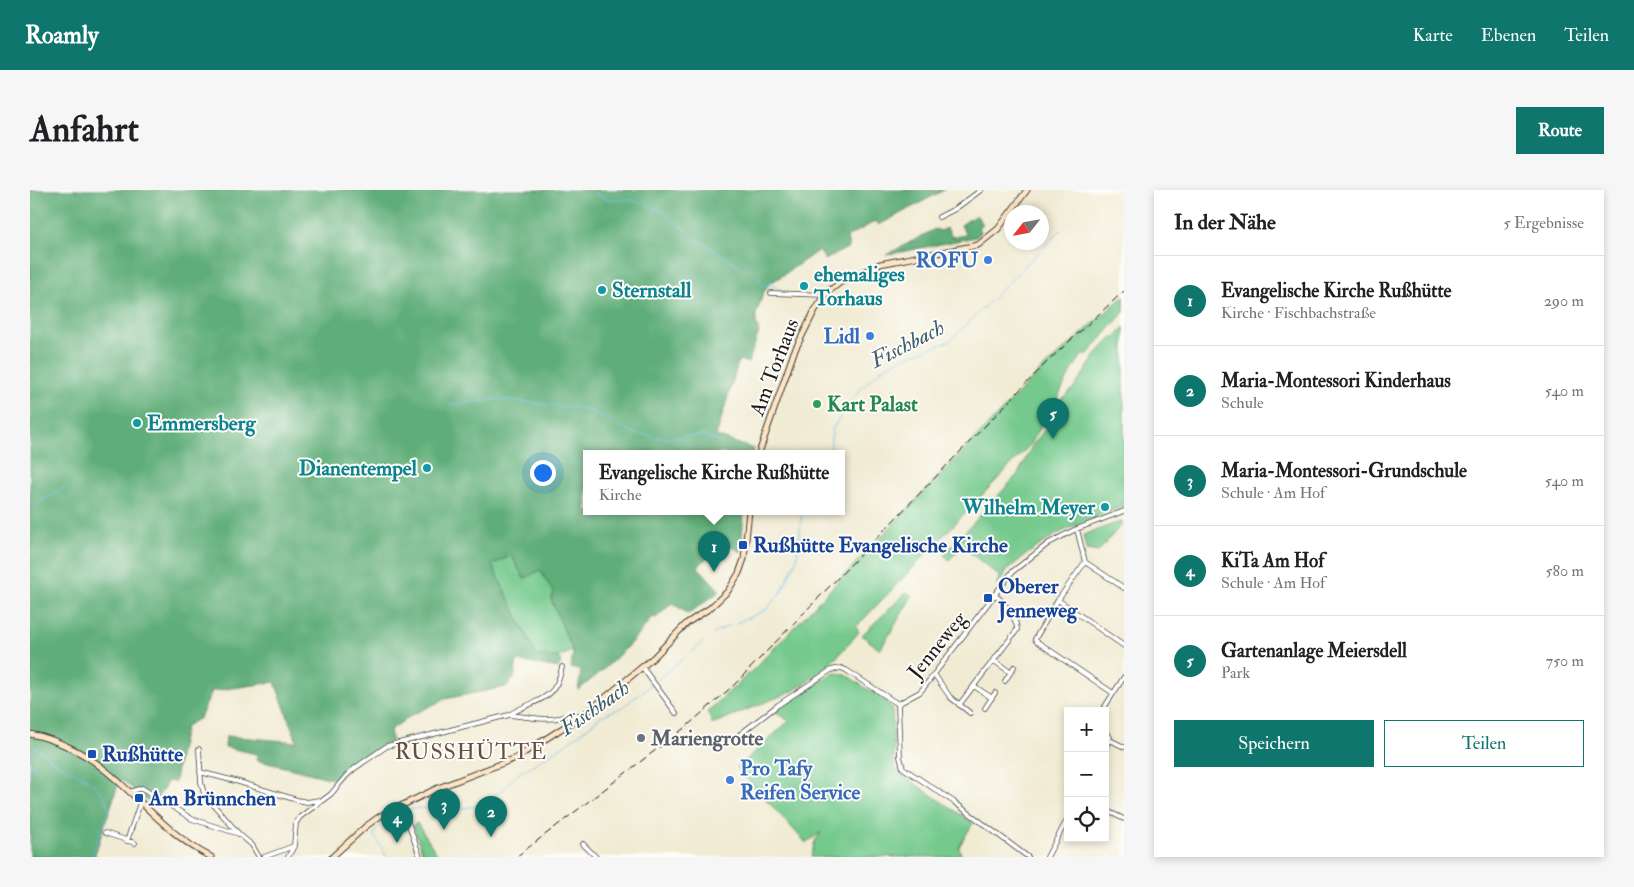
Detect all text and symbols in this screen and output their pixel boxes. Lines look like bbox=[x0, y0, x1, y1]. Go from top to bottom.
text: Roamly bbox=[25, 20, 99, 51]
text: Karte bbox=[1413, 24, 1453, 47]
text: Ebenen bbox=[1481, 24, 1536, 47]
text: Teilen bbox=[1564, 24, 1609, 47]
button: Route bbox=[1516, 107, 1604, 154]
text: Anfahrt bbox=[30, 108, 139, 152]
north arrow bbox=[1004, 205, 1049, 250]
text: In der Nähe bbox=[1174, 209, 1276, 236]
text: 5 Ergebnisse bbox=[1504, 213, 1584, 233]
place label: ROFU bbox=[916, 247, 978, 274]
marker: ROFU bbox=[982, 254, 994, 266]
place label: ehemaliges Torhaus bbox=[813, 261, 905, 312]
place label: Sternstall bbox=[612, 277, 692, 304]
text: Evangelische Kirche Rußhütte bbox=[1221, 279, 1452, 303]
marker: ehemaliges Torhaus bbox=[798, 280, 810, 292]
marker: Sternstall bbox=[596, 284, 608, 296]
text: 1 bbox=[1187, 291, 1193, 311]
text: 290 m bbox=[1544, 291, 1584, 311]
text: Kirche · Fischbachstraße bbox=[1221, 303, 1376, 323]
water label: Fischbach bbox=[865, 313, 949, 375]
street label: Am Torhaus bbox=[743, 314, 805, 421]
place label: Lidl bbox=[824, 323, 861, 350]
marker: Lidl bbox=[864, 330, 876, 342]
text: Maria-Montessori Kinderhaus bbox=[1221, 369, 1451, 393]
text: 2 bbox=[1186, 381, 1194, 401]
text: 540 m bbox=[1545, 381, 1584, 401]
place label: Kart Palast bbox=[827, 391, 918, 418]
text: Schule bbox=[1221, 393, 1264, 413]
marker: Kart Palast bbox=[811, 398, 823, 410]
pin: 5 bbox=[1037, 398, 1069, 439]
place label: Emmersberg bbox=[147, 410, 256, 437]
marker: Emmersberg bbox=[131, 417, 143, 429]
popup bbox=[583, 450, 845, 515]
place label: Dianentempel bbox=[299, 455, 418, 482]
text: Maria-Montessori-Grundschule bbox=[1221, 459, 1467, 483]
your location bbox=[530, 460, 556, 486]
text: Evangelische Kirche Rußhütte bbox=[599, 461, 829, 485]
marker: Dianentempel bbox=[421, 462, 433, 474]
text: 3 bbox=[1187, 471, 1193, 491]
text: 540 m bbox=[1545, 471, 1584, 491]
text: Schule · Am Hof bbox=[1221, 483, 1325, 503]
text: Kirche bbox=[599, 485, 642, 505]
place label: Wilhelm Meyer bbox=[961, 494, 1096, 521]
marker: Wilhelm Meyer bbox=[1099, 501, 1111, 513]
pin: 1 bbox=[698, 531, 730, 572]
place label: Rußhütte Evangelische Kirche bbox=[753, 532, 1008, 559]
marker: Rußhütte Evangelische Kirche bbox=[737, 539, 749, 551]
text: KiTa Am Hof bbox=[1221, 549, 1324, 573]
text: 4 bbox=[1186, 561, 1194, 581]
text: 580 m bbox=[1545, 561, 1584, 581]
place label: Oberer Jenneweg bbox=[997, 573, 1078, 624]
text: Schule · Am Hof bbox=[1221, 573, 1325, 593]
marker: Oberer Jenneweg bbox=[982, 592, 994, 604]
street label: Jenneweg bbox=[901, 606, 973, 685]
text: Gartenanlage Meiersdell bbox=[1221, 639, 1407, 663]
text: 5 bbox=[1186, 651, 1194, 671]
text: 750 m bbox=[1546, 651, 1584, 671]
text: Park bbox=[1221, 663, 1250, 683]
water label: Fischbach bbox=[553, 674, 635, 743]
map controls bbox=[1064, 707, 1109, 842]
button: + bbox=[1064, 707, 1109, 752]
button: Speichern bbox=[1174, 720, 1374, 767]
button: Teilen bbox=[1384, 720, 1584, 767]
place label: Mariengrotte bbox=[650, 725, 764, 752]
marker: Mariengrotte bbox=[635, 732, 647, 744]
district label: RUSSHÜTTE bbox=[395, 738, 547, 766]
place label: Rußhütte bbox=[102, 741, 183, 768]
marker: Rußhütte bbox=[86, 748, 98, 760]
button: − bbox=[1064, 752, 1109, 797]
place label: Pro Tafy Reifen Service bbox=[740, 755, 860, 806]
marker: Pro Tafy Reifen Service bbox=[724, 774, 736, 786]
place label: Am Brünnchen bbox=[148, 785, 276, 812]
pin: 3 bbox=[428, 789, 460, 830]
marker: Am Brünnchen bbox=[133, 792, 145, 804]
pin: 2 bbox=[475, 796, 507, 837]
button: locate bbox=[1064, 797, 1109, 842]
pin: 4 bbox=[381, 802, 413, 843]

